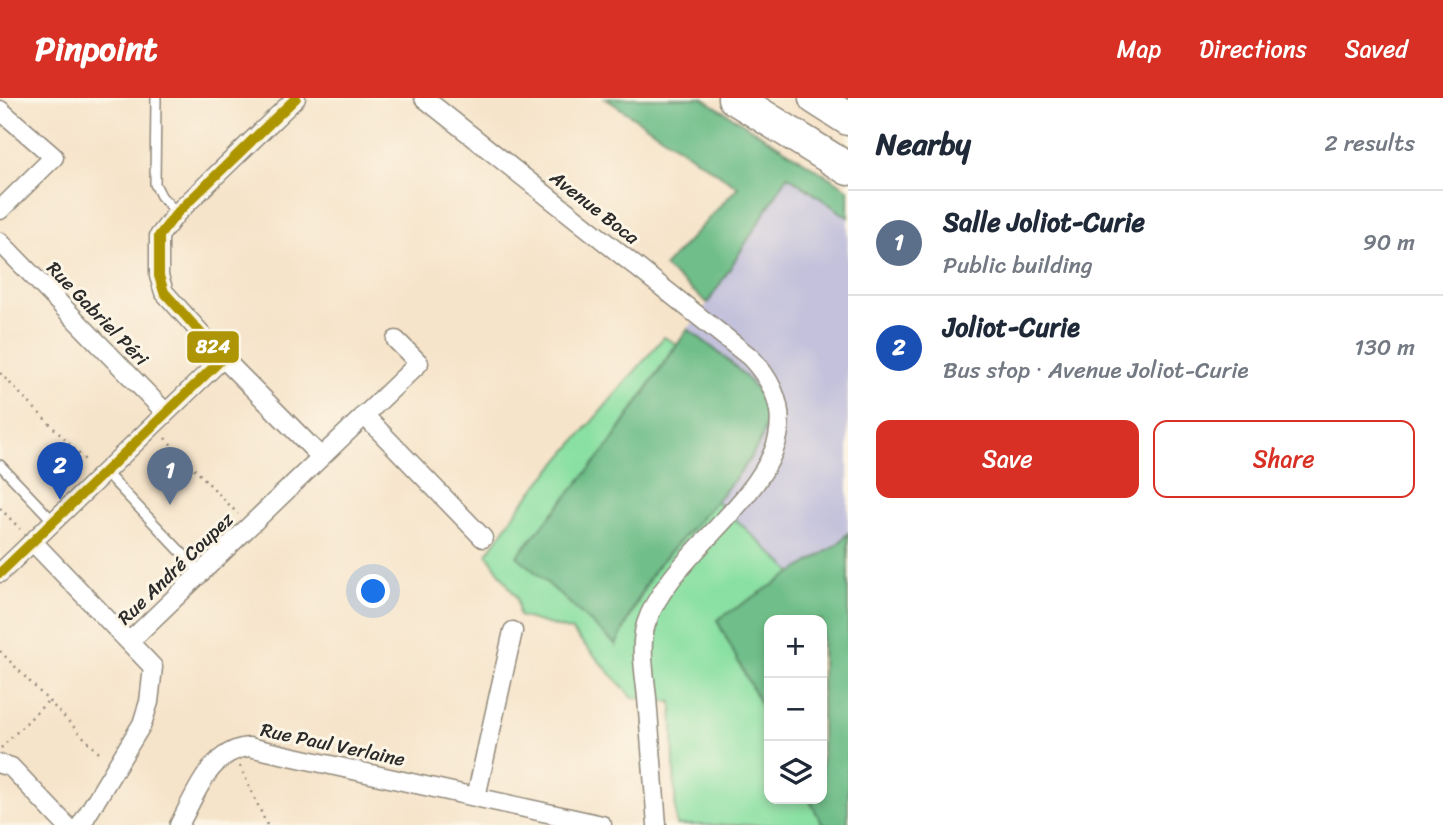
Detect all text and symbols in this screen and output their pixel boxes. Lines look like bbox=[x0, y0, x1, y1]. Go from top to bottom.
text: Pinpoint bbox=[35, 20, 158, 78]
text: Map bbox=[1117, 28, 1161, 70]
text: Directions bbox=[1199, 28, 1307, 70]
text: Saved bbox=[1345, 28, 1408, 70]
text: Nearby bbox=[876, 117, 971, 171]
text: 2 results bbox=[1324, 123, 1415, 164]
street label: Avenue Boca bbox=[542, 161, 647, 253]
text: Salle Joliot-Curie bbox=[943, 199, 1145, 245]
text: 1 bbox=[894, 222, 904, 263]
text: 90 m bbox=[1363, 222, 1415, 263]
text: Public building bbox=[943, 245, 1093, 286]
street label: Rue Gabriel Péri bbox=[39, 253, 157, 374]
text: Joliot-Curie bbox=[943, 304, 1080, 350]
text: 2 bbox=[892, 327, 906, 368]
text: 130 m bbox=[1354, 327, 1415, 368]
line badge: 824 bbox=[186, 330, 240, 364]
text: 824 bbox=[195, 330, 230, 363]
text: Bus stop · Avenue Joliot-Curie bbox=[943, 350, 1249, 391]
button: Save bbox=[876, 420, 1139, 498]
button: Share bbox=[1153, 420, 1415, 498]
pin: 2 bbox=[37, 442, 83, 500]
pin: 1 bbox=[147, 447, 193, 505]
street label: Rue André Coupez bbox=[109, 503, 242, 633]
your location bbox=[356, 574, 390, 608]
map controls bbox=[764, 615, 827, 804]
button: + bbox=[764, 615, 827, 678]
button: − bbox=[764, 678, 827, 741]
street label: Rue Paul Verlaine bbox=[258, 713, 408, 776]
button: layers bbox=[764, 741, 827, 804]

